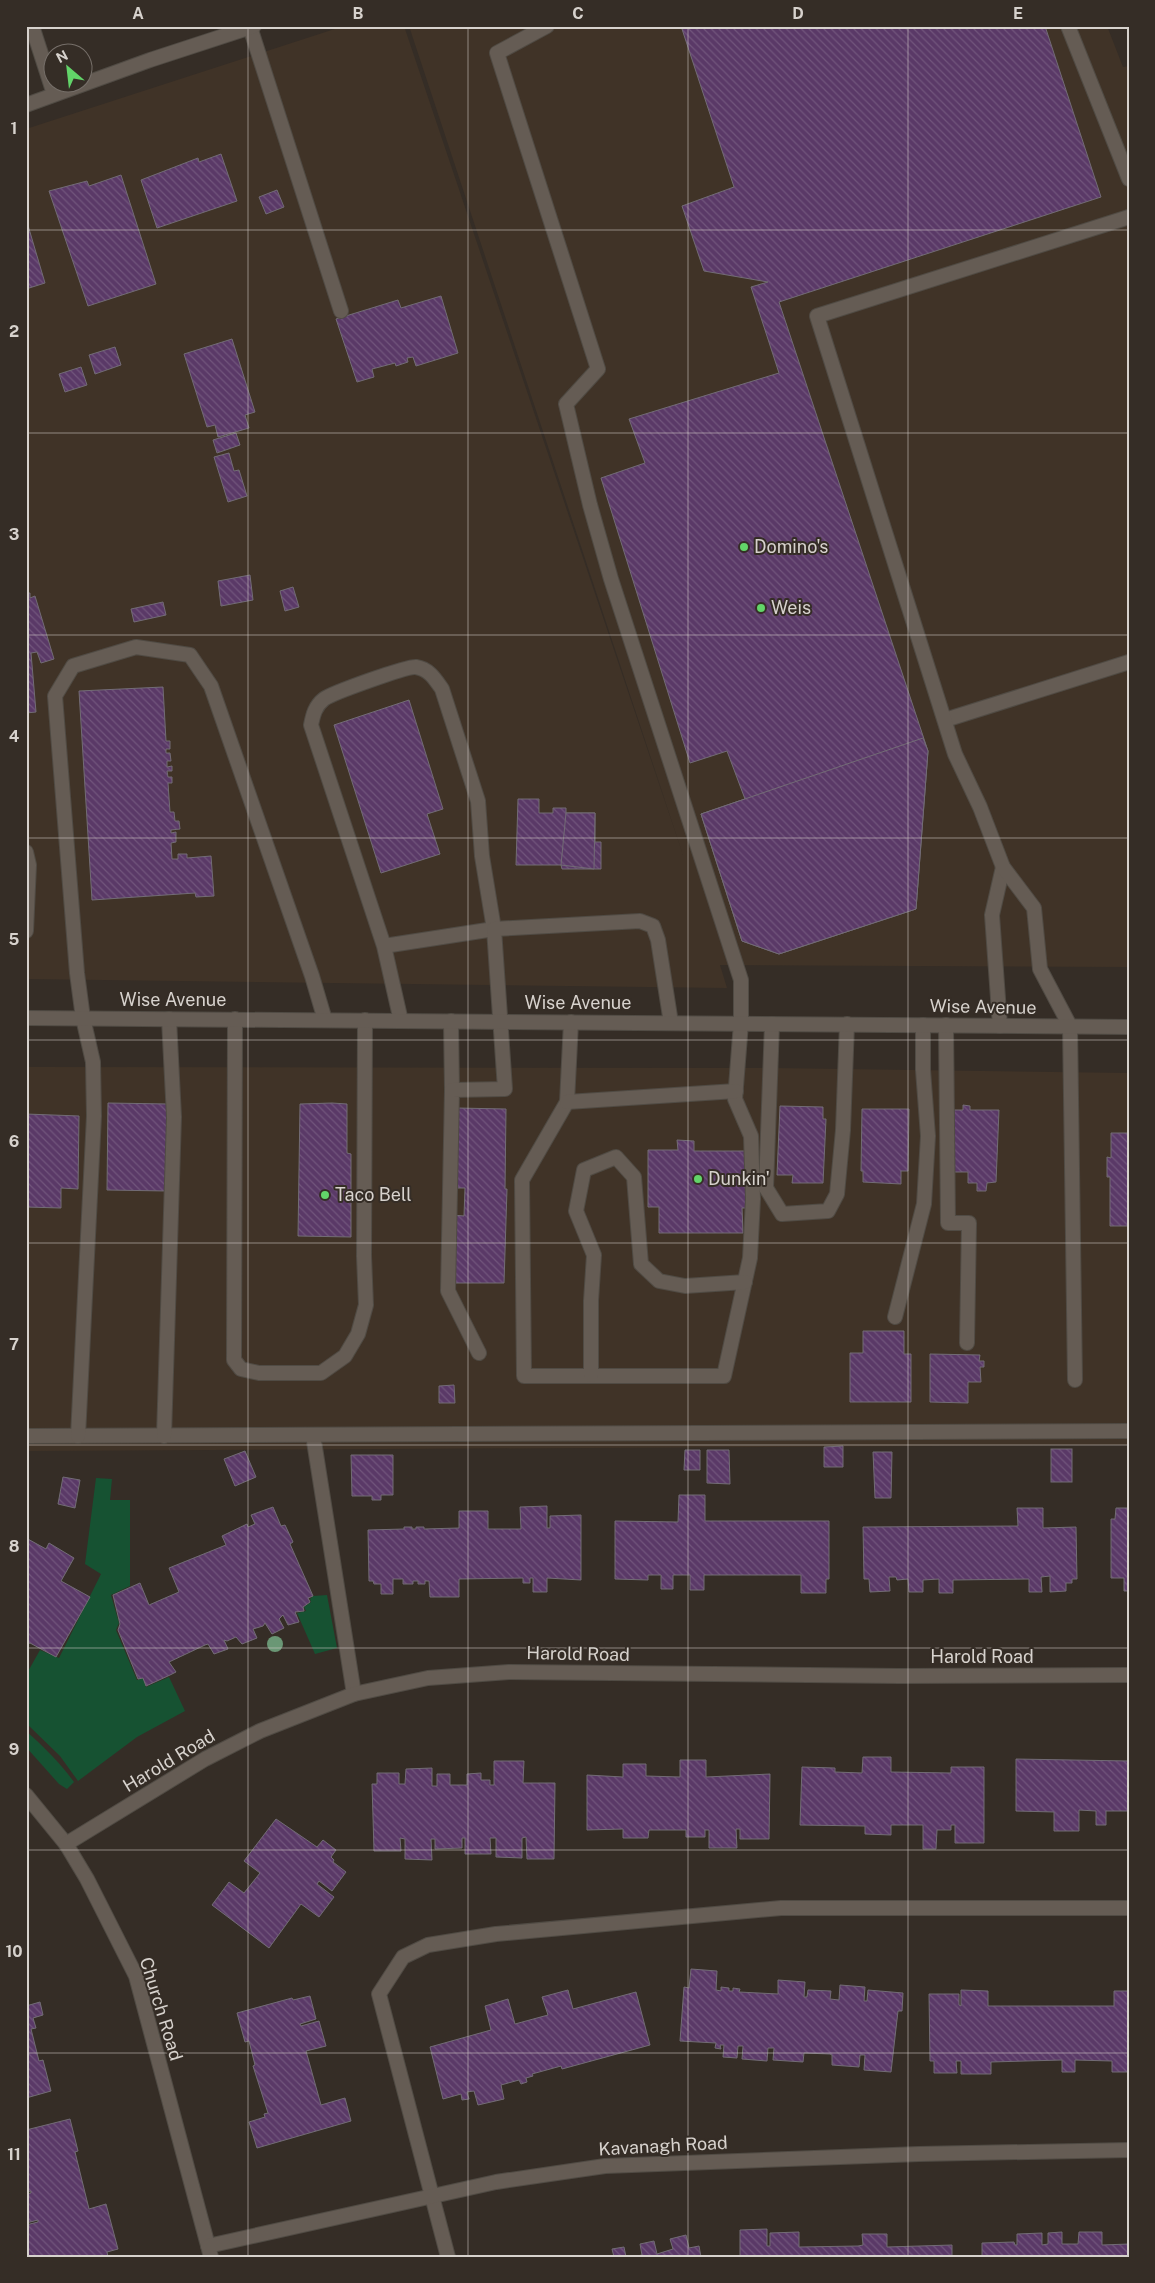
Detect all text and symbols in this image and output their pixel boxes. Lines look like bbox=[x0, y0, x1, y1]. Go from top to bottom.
text: A bbox=[132, 4, 144, 23]
text: B bbox=[353, 4, 364, 23]
text: C bbox=[572, 4, 584, 23]
text: D bbox=[792, 4, 804, 23]
text: E bbox=[1013, 4, 1023, 23]
north arrow bbox=[42, 42, 92, 92]
text: N bbox=[53, 47, 70, 66]
text: 1 bbox=[11, 119, 17, 138]
text: 2 bbox=[9, 322, 19, 341]
text: 3 bbox=[9, 525, 19, 544]
place label: Domino's bbox=[754, 536, 828, 557]
marker: Domino's bbox=[738, 541, 750, 553]
place label: Weis bbox=[771, 597, 811, 618]
marker: Weis bbox=[755, 602, 767, 614]
text: 4 bbox=[9, 727, 20, 746]
text: 5 bbox=[9, 930, 20, 949]
street label: Wise Avenue bbox=[119, 989, 227, 1010]
street label: Wise Avenue bbox=[524, 992, 632, 1013]
street label: Wise Avenue bbox=[929, 995, 1037, 1018]
text: 6 bbox=[9, 1132, 19, 1151]
place label: Dunkin' bbox=[708, 1168, 770, 1189]
marker: Dunkin' bbox=[692, 1173, 704, 1185]
place label: Taco Bell bbox=[335, 1184, 412, 1205]
marker: Taco Bell bbox=[319, 1189, 331, 1201]
text: 7 bbox=[9, 1335, 19, 1354]
text: 8 bbox=[9, 1537, 20, 1556]
street label: Harold Road bbox=[526, 1642, 630, 1665]
street label: Harold Road bbox=[930, 1646, 1034, 1667]
street label: Harold Road bbox=[119, 1725, 219, 1796]
text: 9 bbox=[9, 1740, 19, 1759]
text: 10 bbox=[5, 1942, 23, 1961]
street label: Church Road bbox=[136, 1954, 187, 2063]
street label: Kavanagh Road bbox=[598, 2132, 728, 2159]
text: 11 bbox=[7, 2145, 21, 2164]

